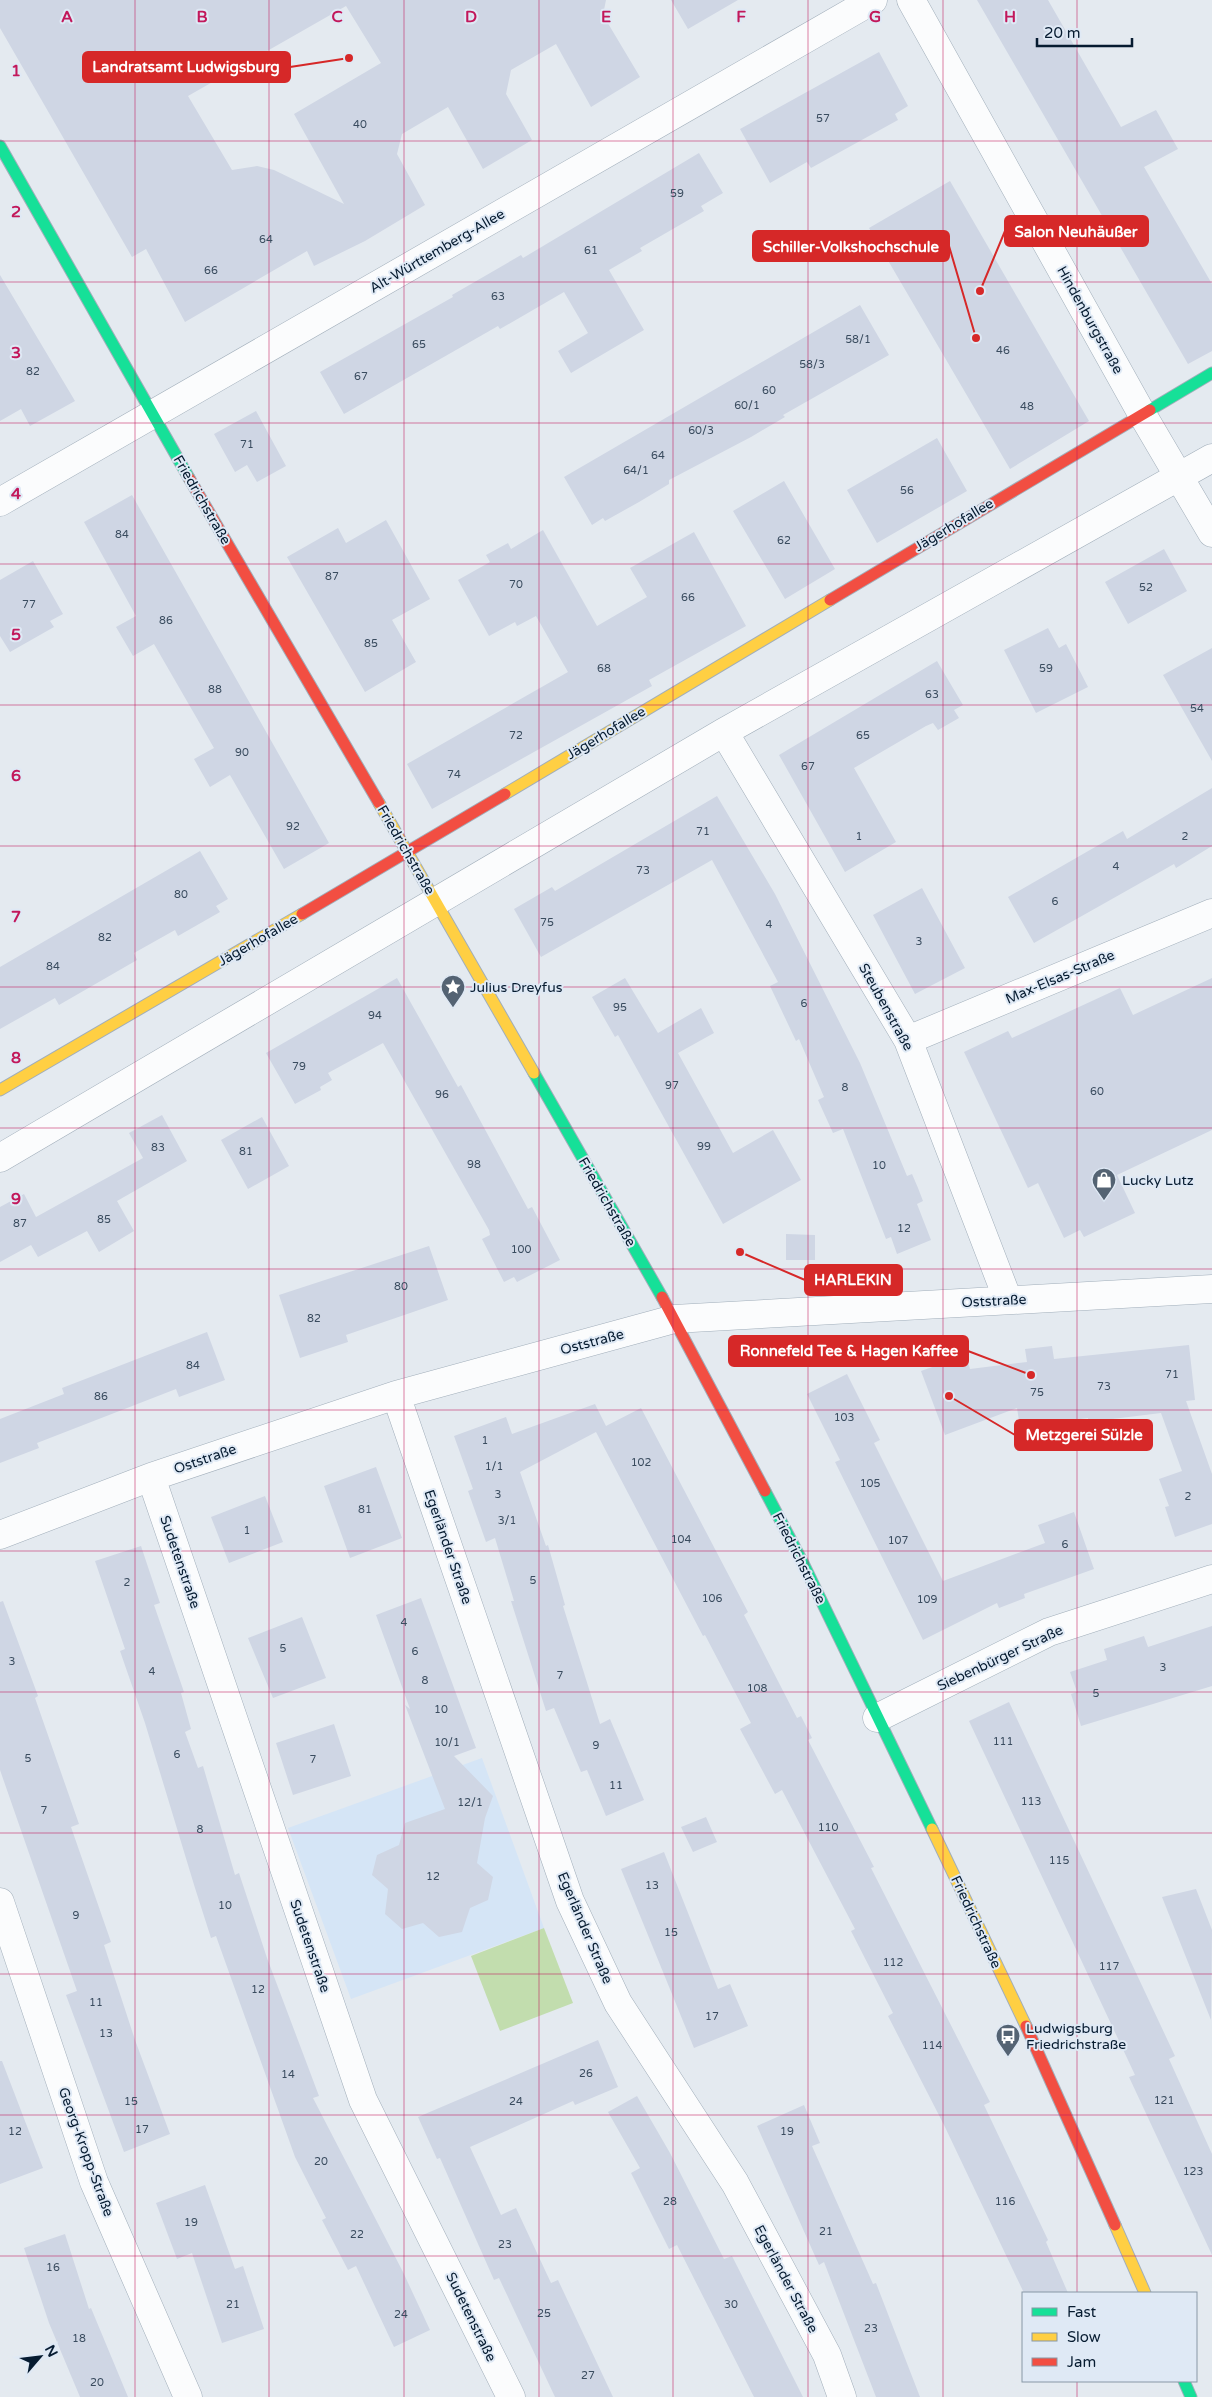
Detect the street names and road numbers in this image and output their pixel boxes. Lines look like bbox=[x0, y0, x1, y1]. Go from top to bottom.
street label: Alt-Württemberg-Allee bbox=[366, 205, 508, 297]
street label: Hindenburgstraße bbox=[1053, 263, 1127, 377]
street label: Friedrichstraße bbox=[170, 452, 234, 548]
street label: Jägerhofallee bbox=[911, 495, 997, 555]
street label: Jägerhofallee bbox=[563, 703, 649, 763]
street label: Friedrichstraße bbox=[374, 802, 438, 898]
street label: Jägerhofallee bbox=[215, 910, 301, 970]
street label: Max-Elsas-Straße bbox=[1003, 946, 1117, 1008]
street label: Steubenstraße bbox=[855, 960, 917, 1054]
street label: Friedrichstraße bbox=[575, 1154, 639, 1250]
street label: Oststraße bbox=[961, 1291, 1027, 1311]
street label: Oststraße bbox=[558, 1325, 626, 1359]
street label: Oststraße bbox=[172, 1440, 239, 1478]
street label: Egerländer Straße bbox=[420, 1488, 476, 1606]
street label: Friedrichstraße bbox=[769, 1509, 829, 1607]
street label: Sudetenstraße bbox=[156, 1513, 204, 1611]
street label: Siebenbürger Straße bbox=[934, 1621, 1066, 1695]
street label: Egerländer Straße bbox=[554, 1870, 616, 1987]
street label: Friedrichstraße bbox=[947, 1873, 1005, 1971]
street label: Sudetenstraße bbox=[286, 1897, 334, 1995]
street label: Georg-Kropp-Straße bbox=[55, 2085, 117, 2219]
street label: Egerländer Straße bbox=[750, 2222, 822, 2336]
street label: Sudetenstraße bbox=[442, 2270, 500, 2364]

